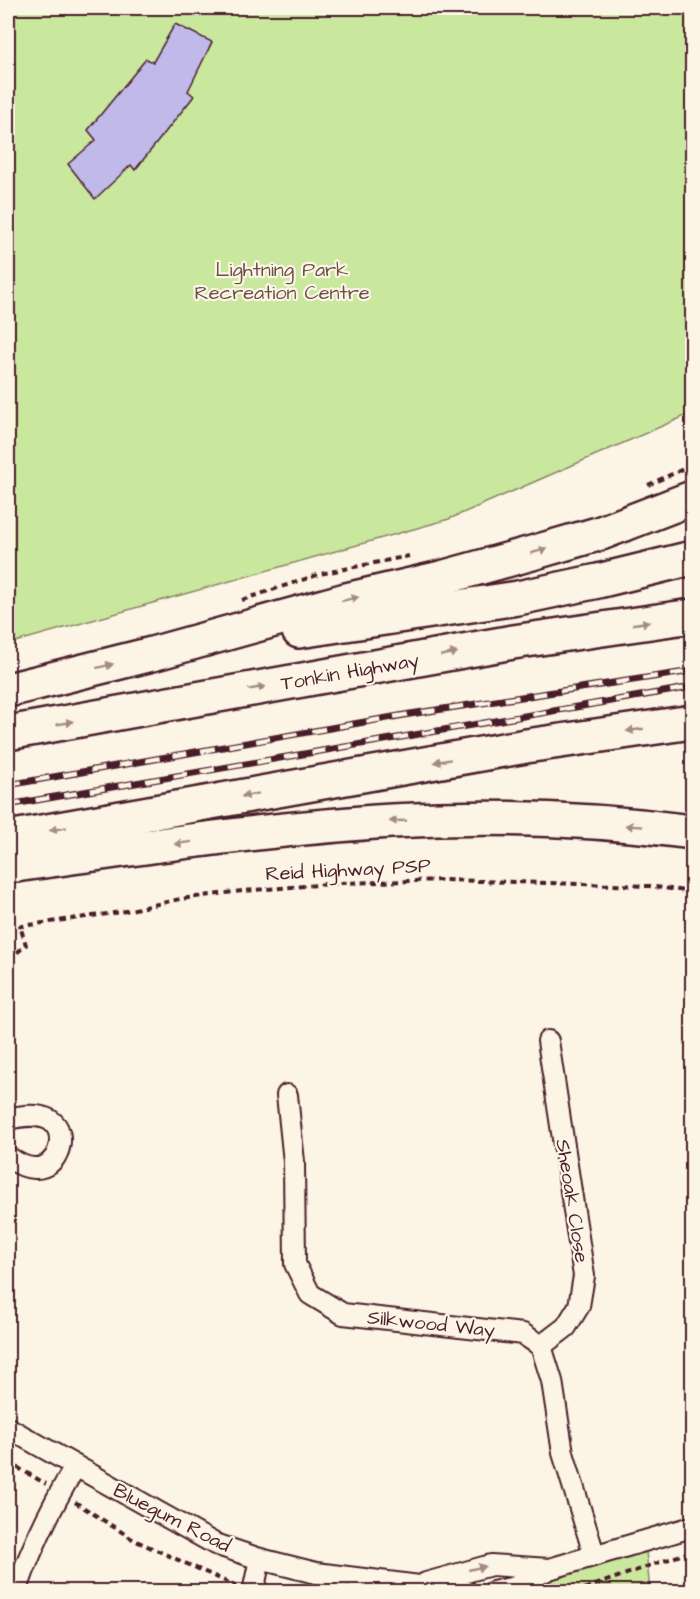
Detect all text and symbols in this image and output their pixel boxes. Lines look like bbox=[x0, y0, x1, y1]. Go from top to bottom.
park label: Lightning Park Recreation Centre bbox=[194, 256, 370, 307]
one-way arrow bbox=[530, 546, 548, 555]
one-way arrow bbox=[341, 594, 359, 604]
one-way arrow bbox=[632, 619, 651, 628]
street label: Tonkin Highway bbox=[279, 646, 421, 699]
one-way arrow bbox=[440, 649, 459, 658]
one-way arrow bbox=[96, 661, 114, 671]
one-way arrow bbox=[248, 683, 267, 692]
one-way arrow bbox=[56, 718, 75, 727]
one-way arrow bbox=[625, 726, 644, 735]
one-way arrow bbox=[432, 757, 451, 766]
one-way arrow bbox=[240, 791, 259, 800]
one-way arrow bbox=[388, 817, 407, 826]
one-way arrow bbox=[625, 821, 644, 831]
one-way arrow bbox=[48, 825, 67, 834]
one-way arrow bbox=[173, 838, 192, 848]
street label: Reid Highway PSP bbox=[265, 852, 432, 889]
street label: Sheoak Close bbox=[548, 1137, 596, 1265]
street label: Silkwood Way bbox=[366, 1303, 496, 1346]
street label: Bluegum Road bbox=[108, 1476, 236, 1560]
one-way arrow bbox=[468, 1563, 486, 1573]

